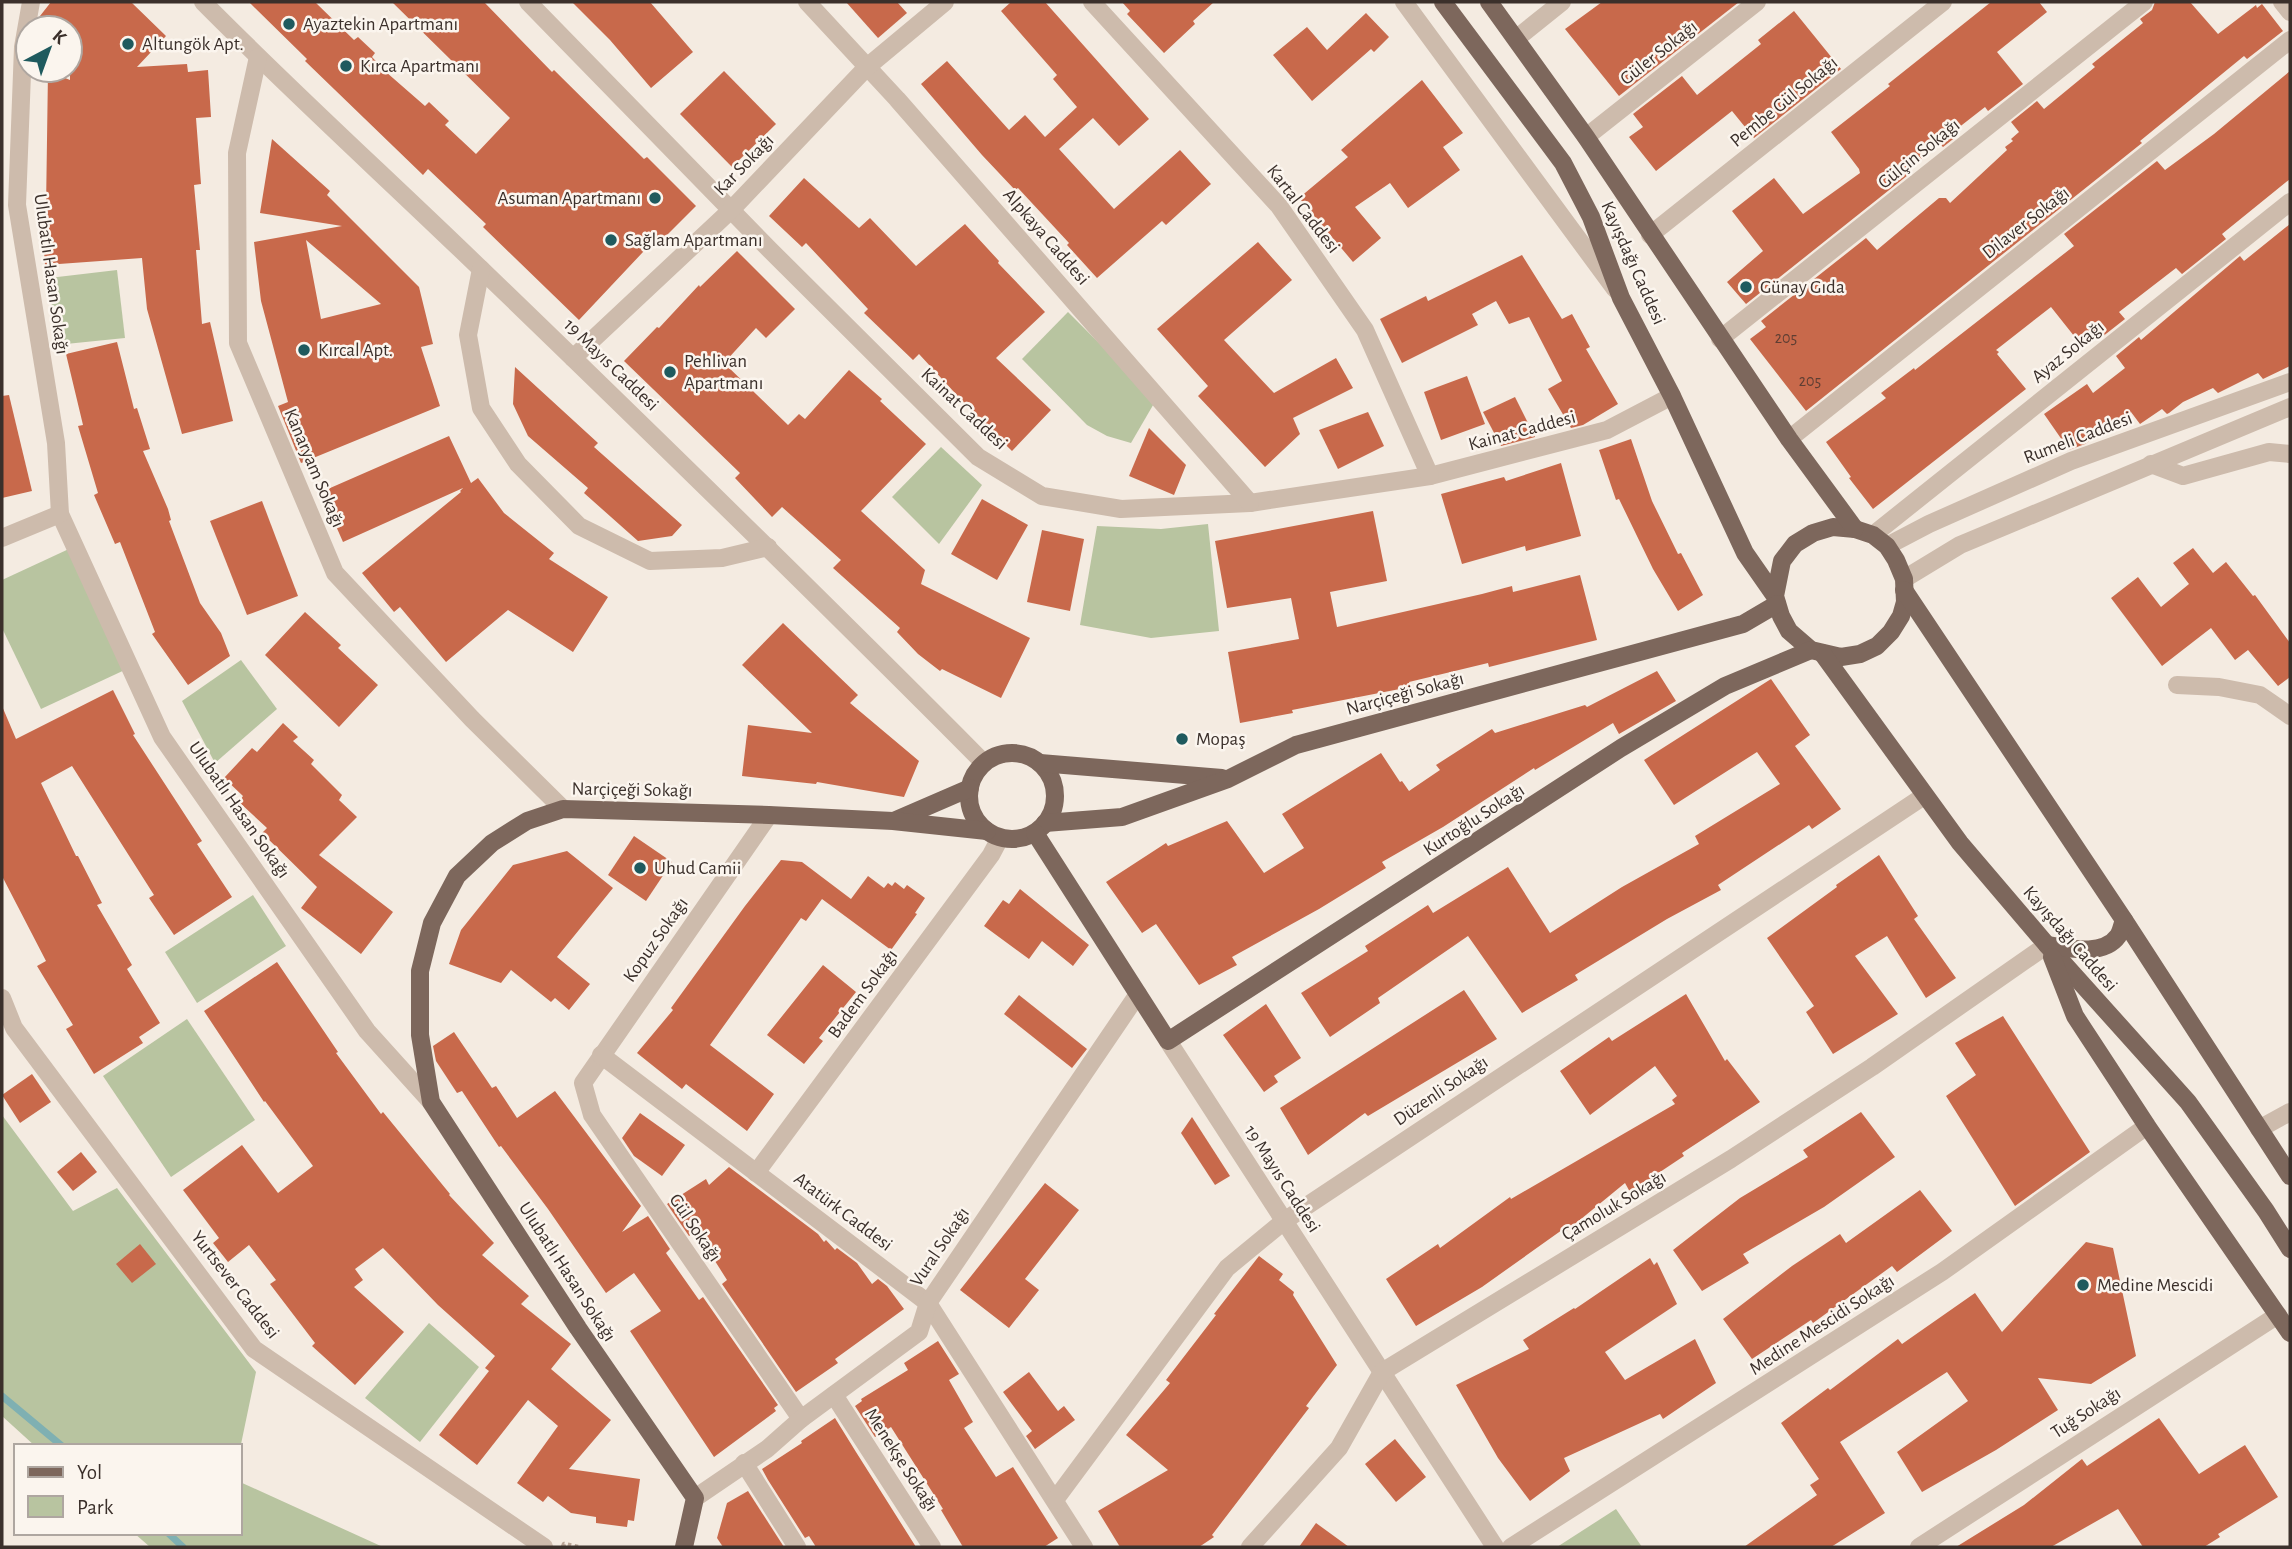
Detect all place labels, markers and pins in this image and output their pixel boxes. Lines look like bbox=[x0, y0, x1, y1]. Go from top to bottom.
place label: Ayaztekin Apartmanı bbox=[303, 15, 458, 34]
marker: Ayaztekin Apartmanı bbox=[281, 16, 297, 32]
place label: Altungök Apt. bbox=[142, 35, 244, 54]
marker: Altungök Apt. bbox=[120, 36, 136, 52]
place label: Kırca Apartmanı bbox=[360, 57, 479, 76]
marker: Kırca Apartmanı bbox=[338, 58, 354, 74]
place label: Asuman Apartmanı bbox=[498, 189, 641, 208]
marker: Asuman Apartmanı bbox=[647, 190, 663, 206]
place label: Sağlam Apartmanı bbox=[625, 231, 763, 250]
marker: Sağlam Apartmanı bbox=[603, 232, 619, 248]
place label: Günay Gıda bbox=[1760, 278, 1845, 297]
marker: Günay Gıda bbox=[1738, 279, 1754, 295]
place label: Kırcal Apt. bbox=[318, 341, 393, 360]
marker: Kırcal Apt. bbox=[296, 342, 312, 358]
place label: Pehlivan Apartmanı bbox=[684, 352, 763, 393]
marker: Pehlivan Apartmanı bbox=[662, 364, 678, 380]
place label: Mopaş bbox=[1196, 730, 1245, 749]
marker: Mopaş bbox=[1174, 731, 1190, 747]
place label: Uhud Camii bbox=[654, 859, 741, 878]
marker: Uhud Camii bbox=[632, 860, 648, 876]
place label: Medine Mescidi bbox=[2097, 1276, 2213, 1295]
marker: Medine Mescidi bbox=[2075, 1277, 2091, 1293]

